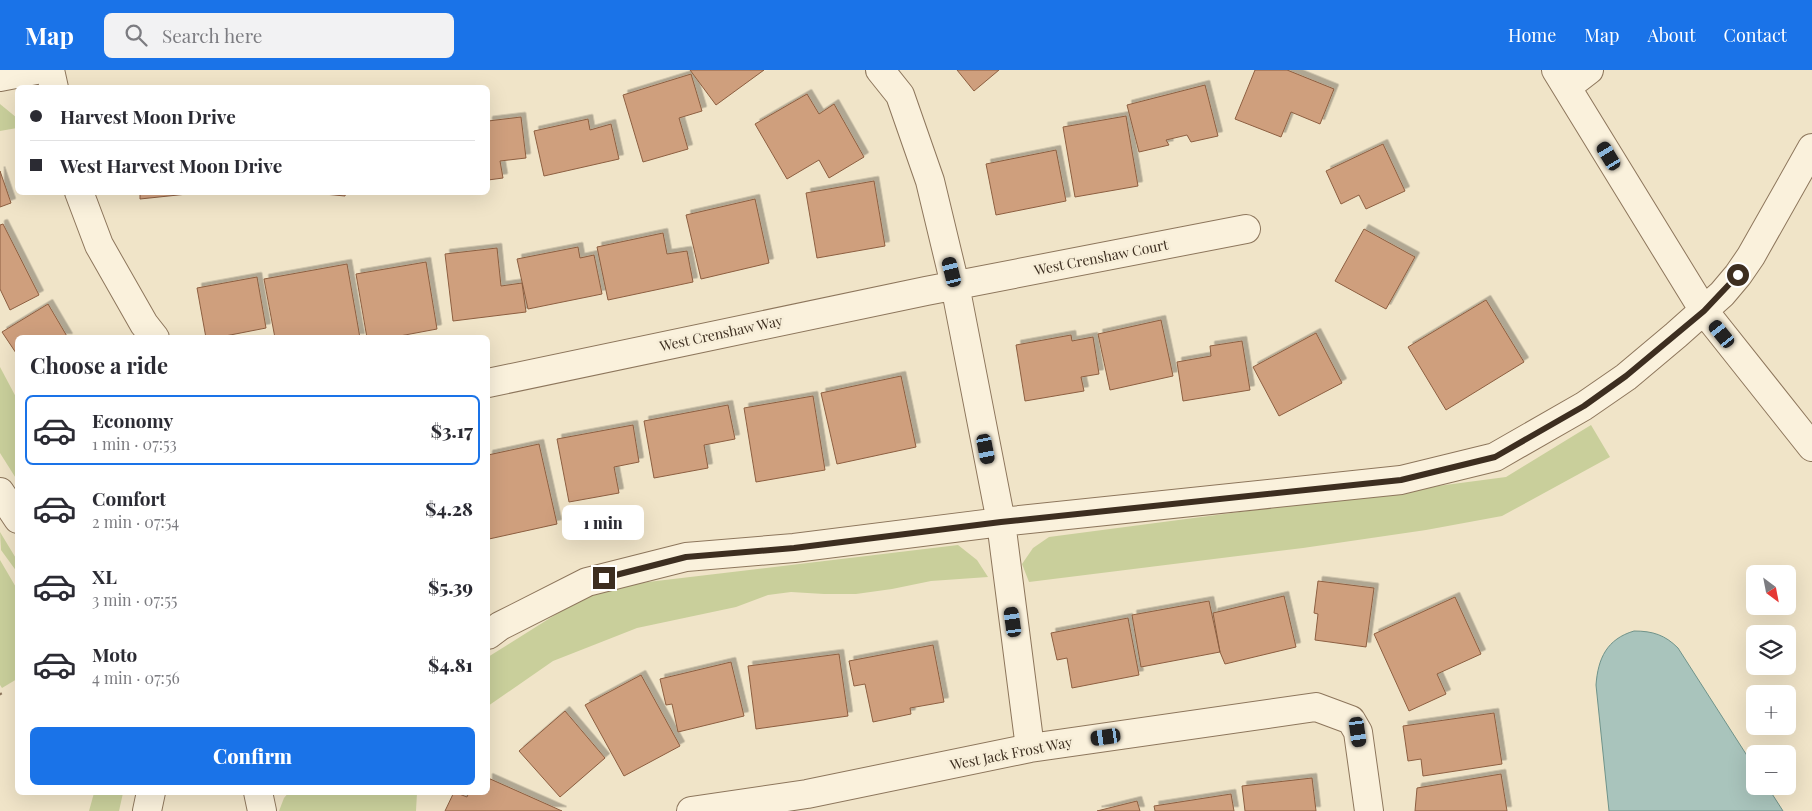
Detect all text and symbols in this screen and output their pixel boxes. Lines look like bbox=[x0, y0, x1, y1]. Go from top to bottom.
search box bbox=[104, 13, 454, 58]
text: Map bbox=[25, 19, 74, 51]
icon: search bbox=[122, 21, 150, 49]
text: Search here bbox=[162, 22, 262, 48]
text: Home bbox=[1508, 23, 1556, 47]
text: Map bbox=[1584, 23, 1619, 47]
text: About bbox=[1647, 23, 1696, 47]
text: Contact bbox=[1724, 23, 1787, 47]
text: Harvest Moon Drive bbox=[60, 103, 236, 129]
car bbox=[1594, 139, 1623, 173]
text: West Harvest Moon Drive bbox=[60, 152, 282, 178]
street label: West Crenshaw Court bbox=[1031, 234, 1171, 280]
car bbox=[941, 256, 962, 288]
route start bbox=[1727, 264, 1749, 286]
street label: West Crenshaw Way bbox=[657, 311, 784, 355]
car bbox=[1706, 318, 1737, 350]
text: Choose a ride bbox=[30, 350, 168, 380]
text: Economy bbox=[92, 407, 173, 433]
icon: car bbox=[32, 408, 77, 453]
text: $3.17 bbox=[431, 417, 473, 443]
text: 1 min · 07:53 bbox=[92, 433, 177, 454]
car bbox=[975, 433, 996, 465]
text: Comfort bbox=[92, 485, 166, 511]
icon: car bbox=[32, 486, 77, 531]
text: $4.28 bbox=[425, 495, 473, 521]
callout: 1 min bbox=[563, 506, 645, 540]
text: 2 min · 07:54 bbox=[92, 511, 179, 532]
text: 1 min bbox=[583, 512, 623, 533]
text: XL bbox=[92, 563, 117, 589]
icon: car bbox=[32, 564, 77, 609]
north arrow bbox=[1746, 565, 1796, 615]
map controls bbox=[1746, 565, 1796, 795]
route end bbox=[593, 567, 615, 589]
text: $5.39 bbox=[428, 573, 473, 599]
text: 3 min · 07:55 bbox=[92, 589, 177, 610]
car bbox=[1003, 606, 1022, 638]
button: layers bbox=[1746, 625, 1796, 675]
text: Moto bbox=[92, 641, 137, 667]
icon: car bbox=[32, 642, 77, 687]
text: $4.81 bbox=[428, 651, 473, 677]
text: 4 min · 07:56 bbox=[92, 667, 180, 688]
button: + bbox=[1746, 685, 1796, 735]
car bbox=[1348, 716, 1367, 748]
button: Confirm bbox=[30, 727, 475, 785]
car bbox=[1090, 727, 1121, 747]
street label: West Jack Frost Way bbox=[947, 732, 1074, 774]
button: − bbox=[1746, 745, 1796, 795]

